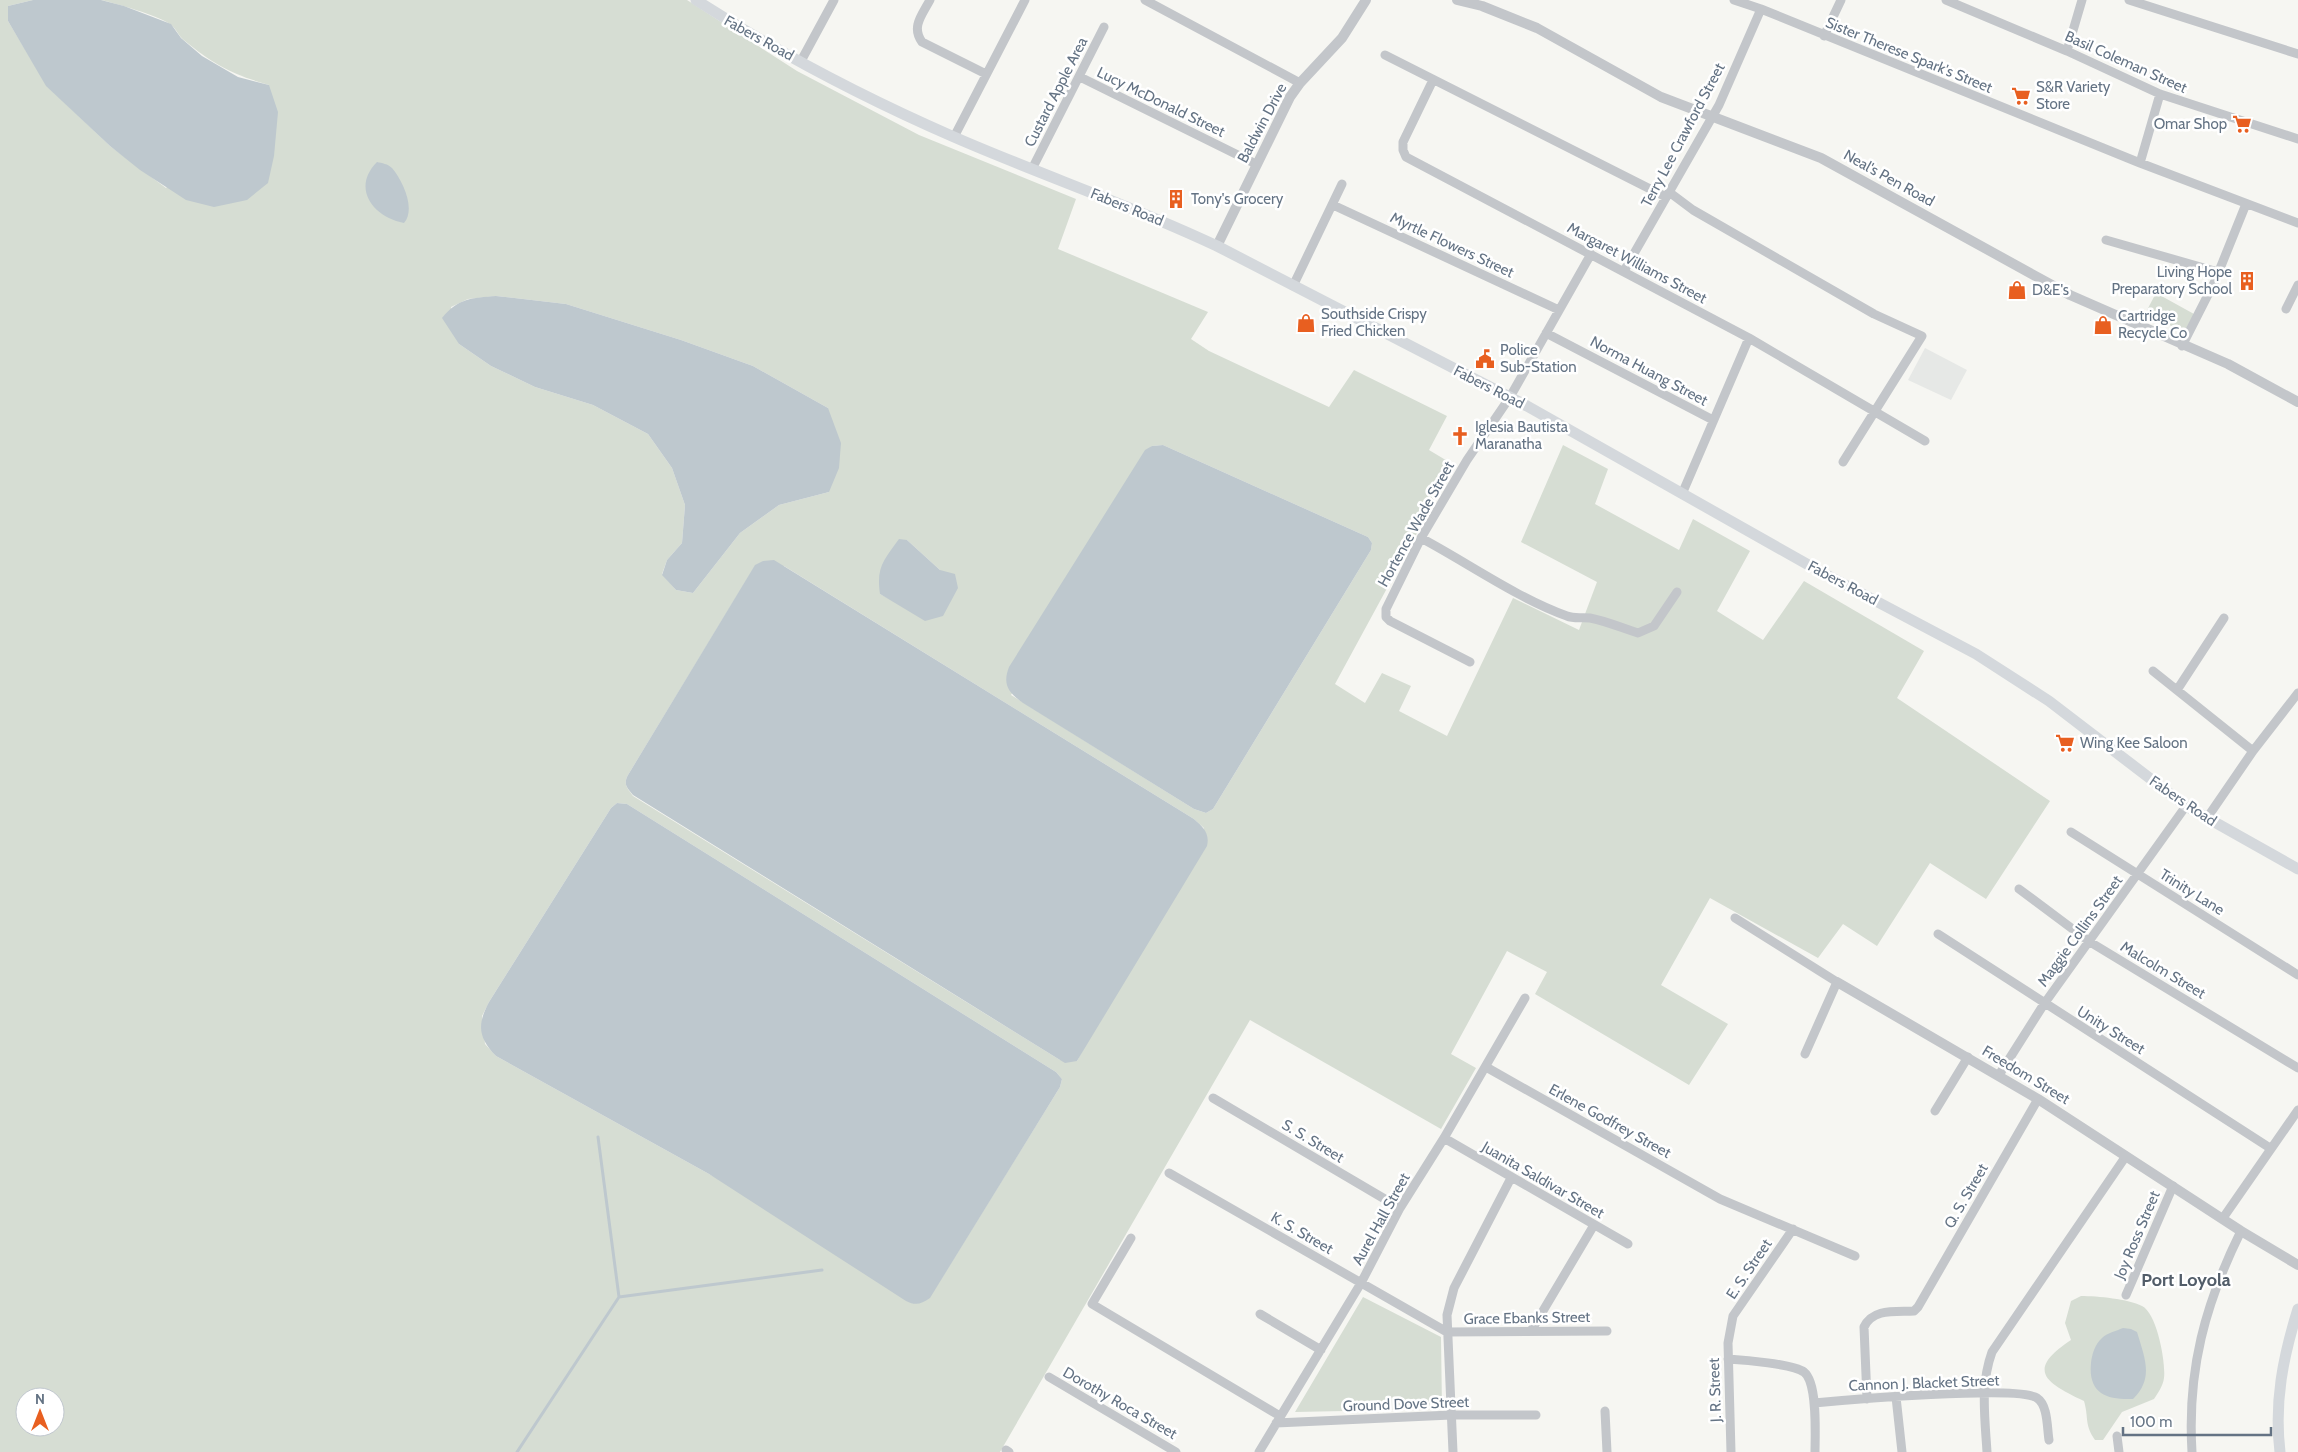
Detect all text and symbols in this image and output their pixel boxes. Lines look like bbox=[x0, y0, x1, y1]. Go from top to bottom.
street label: Fabers Road bbox=[721, 11, 797, 65]
street label: Sister Therese Spark's Street bbox=[1823, 13, 1995, 97]
street label: Basil Coleman Street bbox=[2062, 27, 2190, 97]
street label: Custard Apple Area bbox=[1021, 33, 1092, 150]
street label: Terry Lee Crawford Street bbox=[1637, 60, 1729, 210]
street label: Lucy McDonald Street bbox=[1094, 63, 1228, 141]
place label: S&R Variety Store bbox=[2036, 78, 2111, 113]
street label: Baldwin Drive bbox=[1234, 80, 1291, 166]
supermarket icon: S&R Variety Store bbox=[2010, 85, 2032, 107]
supermarket icon: Omar Shop bbox=[2231, 113, 2253, 135]
place label: Omar Shop bbox=[2154, 115, 2227, 133]
street label: Neal's Pen Road bbox=[1840, 146, 1938, 210]
street label: Fabers Road bbox=[1088, 184, 1166, 230]
building icon: Tony's Grocery bbox=[1165, 188, 1187, 210]
place label: Tony's Grocery bbox=[1191, 190, 1284, 208]
street label: Myrtle Flowers Street bbox=[1387, 208, 1517, 282]
street label: Margaret Williams Street bbox=[1564, 219, 1710, 307]
place label: Living Hope Preparatory School bbox=[2111, 263, 2232, 298]
building icon: Living Hope Preparatory School bbox=[2236, 270, 2258, 292]
shop icon: D&E's bbox=[2006, 279, 2028, 301]
place label: D&E's bbox=[2032, 281, 2069, 299]
place label: Southside Crispy Fried Chicken bbox=[1321, 305, 1427, 340]
place label: Cartridge Recycle Co bbox=[2118, 307, 2187, 342]
shop icon: Southside Crispy Fried Chicken bbox=[1295, 312, 1317, 334]
shop icon: Cartridge Recycle Co bbox=[2092, 314, 2114, 336]
street label: Norma Huang Street bbox=[1587, 332, 1711, 410]
place label: Police Sub-Station bbox=[1500, 341, 1577, 376]
public building icon: Police Sub-Station bbox=[1474, 348, 1496, 370]
street label: Fabers Road bbox=[1451, 361, 1527, 413]
place label: Iglesia Bautista Maranatha bbox=[1475, 418, 1569, 453]
church icon: Iglesia Bautista Maranatha bbox=[1449, 425, 1471, 447]
street label: Hortence Wade Street bbox=[1374, 458, 1458, 590]
street label: Fabers Road bbox=[1805, 557, 1881, 609]
supermarket icon: Wing Kee Saloon bbox=[2054, 732, 2076, 754]
place label: Wing Kee Saloon bbox=[2080, 734, 2188, 752]
street label: Fabers Road bbox=[2146, 772, 2220, 830]
street label: Trinity Lane bbox=[2156, 865, 2228, 919]
street label: Maggie Collins Street bbox=[2034, 872, 2126, 990]
street label: Malcolm Street bbox=[2117, 937, 2209, 1003]
street label: Unity Street bbox=[2074, 1002, 2148, 1058]
street label: Freedom Street bbox=[1979, 1042, 2073, 1108]
street label: Erlene Godfrey Street bbox=[1546, 1080, 1674, 1162]
street label: S. S. Street bbox=[1279, 1116, 1347, 1166]
street label: Juanita Saldivar Street bbox=[1478, 1137, 1607, 1222]
street label: Q. S. Street bbox=[1940, 1160, 1992, 1232]
street label: Aurel Hall Street bbox=[1348, 1170, 1414, 1268]
street label: Joy Ross Street bbox=[2110, 1188, 2164, 1283]
street label: K. S. Street bbox=[1268, 1208, 1336, 1258]
street label: E. S. Street bbox=[1722, 1236, 1776, 1302]
district label: Port Loyola bbox=[2141, 1269, 2231, 1291]
street label: Grace Ebanks Street bbox=[1464, 1308, 1590, 1328]
street label: J. R. Street bbox=[1705, 1357, 1725, 1424]
street label: Dorothy Roca Street bbox=[1060, 1363, 1180, 1443]
street label: Cannon J. Blacket Street bbox=[1848, 1371, 2000, 1395]
north arrow bbox=[15, 1387, 65, 1437]
text: N bbox=[35, 1390, 45, 1408]
street label: Ground Dove Street bbox=[1342, 1393, 1470, 1415]
scale bar bbox=[2123, 1404, 2270, 1436]
text: 100 m bbox=[2130, 1413, 2172, 1431]

